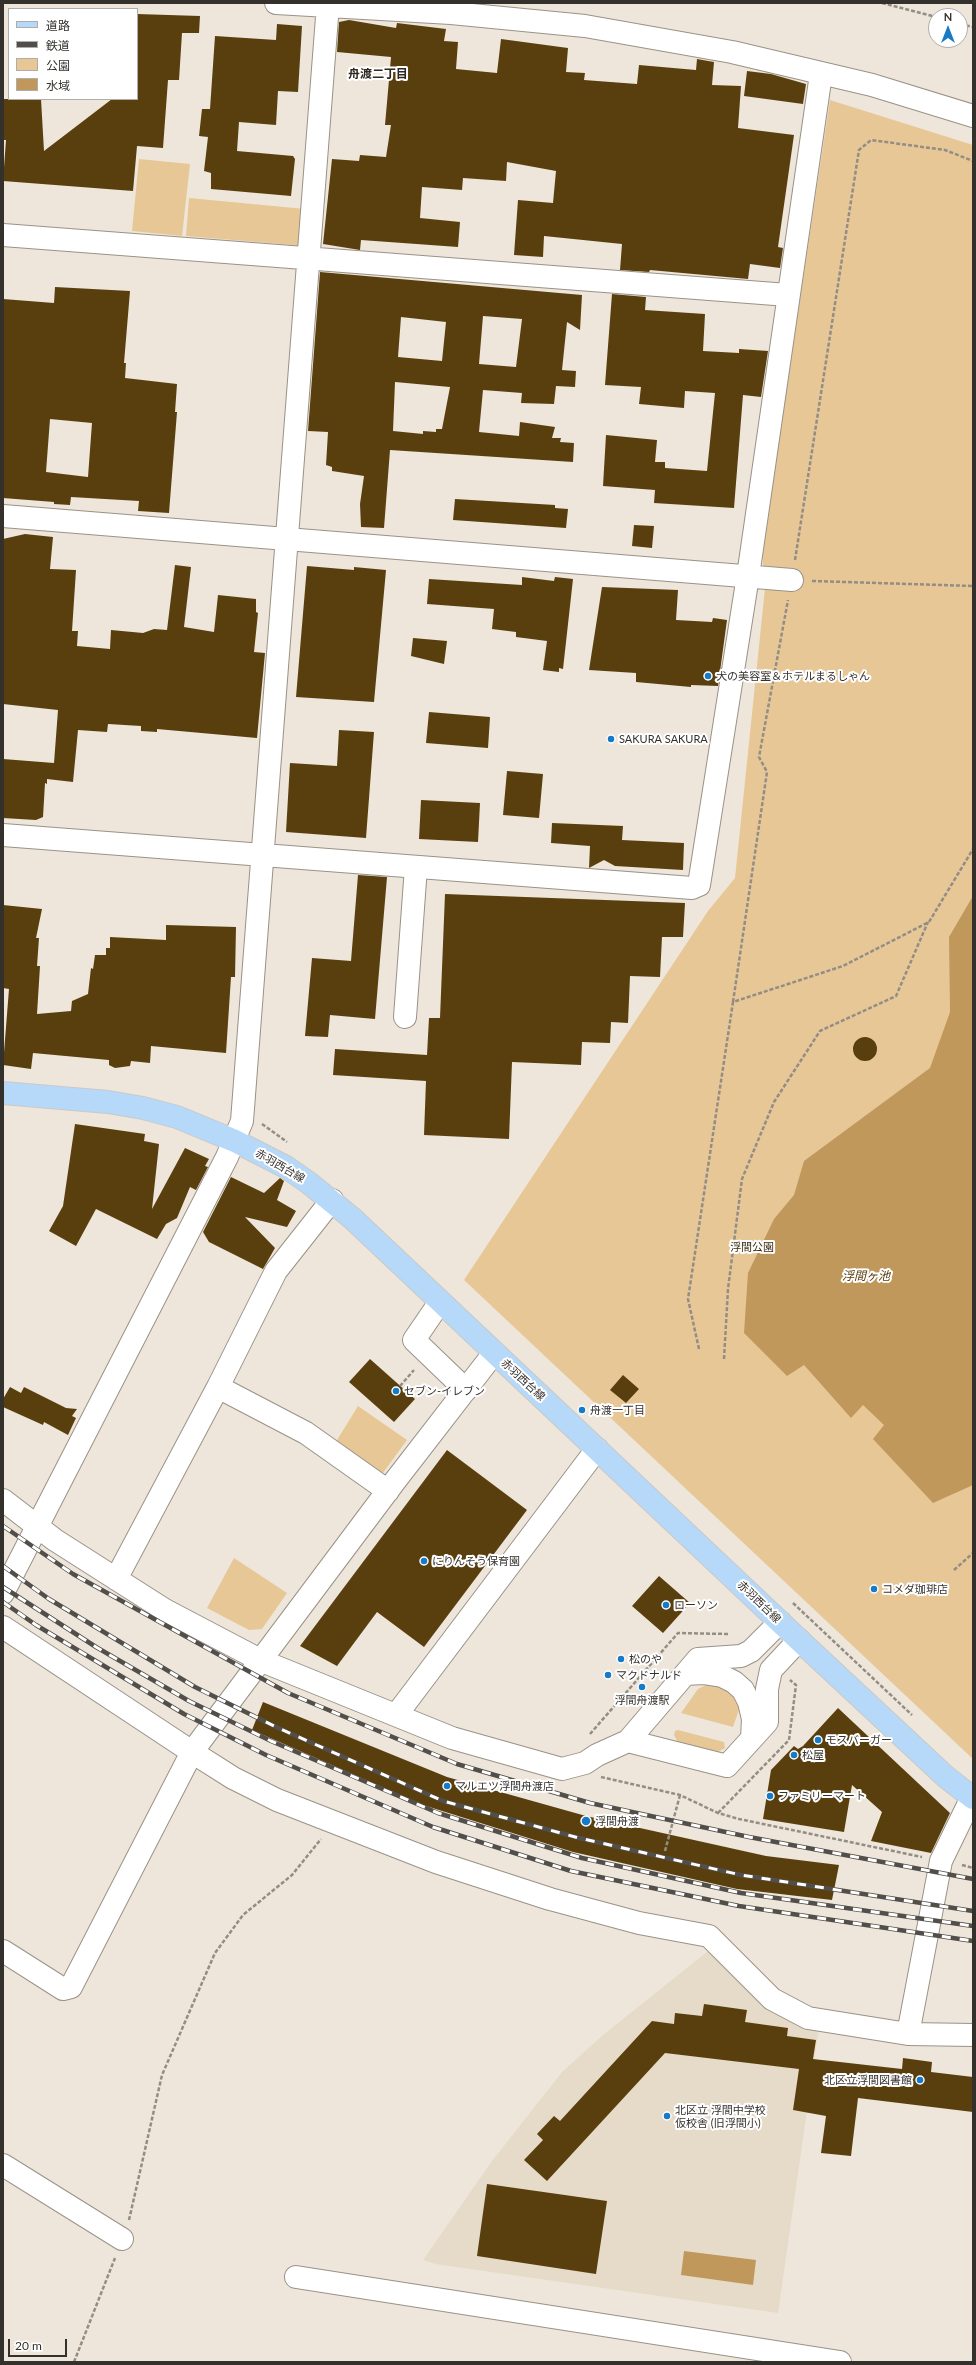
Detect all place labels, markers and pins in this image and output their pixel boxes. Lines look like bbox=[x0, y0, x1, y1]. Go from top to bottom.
place label: 犬の美容室＆ホテルまるしゃん bbox=[716, 669, 870, 683]
marker: 犬の美容室＆ホテルまるしゃん bbox=[703, 671, 713, 681]
place label: SAKURA SAKURA bbox=[619, 732, 708, 746]
marker: SAKURA SAKURA bbox=[606, 734, 616, 744]
place label: セブン-イレブン bbox=[404, 1384, 485, 1398]
marker: セブン-イレブン bbox=[391, 1386, 401, 1396]
place label: 舟渡一丁目 bbox=[590, 1403, 645, 1417]
marker: 舟渡一丁目 bbox=[577, 1405, 587, 1415]
place label: にりんそう保育園 bbox=[432, 1554, 520, 1568]
marker: にりんそう保育園 bbox=[419, 1556, 429, 1566]
place label: コメダ珈琲店 bbox=[882, 1582, 948, 1596]
marker: コメダ珈琲店 bbox=[869, 1584, 879, 1594]
place label: ローソン bbox=[674, 1598, 718, 1612]
marker: ローソン bbox=[661, 1600, 671, 1610]
place label: 松のや bbox=[629, 1652, 662, 1666]
marker: 松のや bbox=[616, 1654, 626, 1664]
place label: マクドナルド bbox=[616, 1668, 682, 1682]
marker: マクドナルド bbox=[603, 1670, 613, 1680]
marker: 浮間舟渡駅 bbox=[637, 1682, 647, 1692]
place label: 浮間舟渡駅 bbox=[615, 1693, 669, 1707]
place label: モスバーガー bbox=[826, 1733, 892, 1747]
marker: モスバーガー bbox=[813, 1735, 823, 1745]
place label: 松屋 bbox=[802, 1748, 824, 1762]
marker: 松屋 bbox=[789, 1750, 799, 1760]
place label: マルエツ浮間舟渡店 bbox=[455, 1779, 554, 1793]
marker: マルエツ浮間舟渡店 bbox=[442, 1781, 452, 1791]
place label: ファミリーマート bbox=[778, 1789, 866, 1803]
marker: ファミリーマート bbox=[765, 1791, 775, 1801]
place label: 浮間舟渡 bbox=[595, 1814, 639, 1828]
marker: 浮間舟渡 bbox=[580, 1815, 592, 1827]
place label: 北区立浮間図書館 bbox=[824, 2073, 912, 2087]
marker: 北区立浮間図書館 bbox=[915, 2075, 925, 2085]
place label: 北区立 浮間中学校 仮校舎 (旧浮間小) bbox=[675, 2103, 766, 2129]
marker: 北区立 浮間中学校 仮校舎 (旧浮間小) bbox=[662, 2111, 672, 2121]

